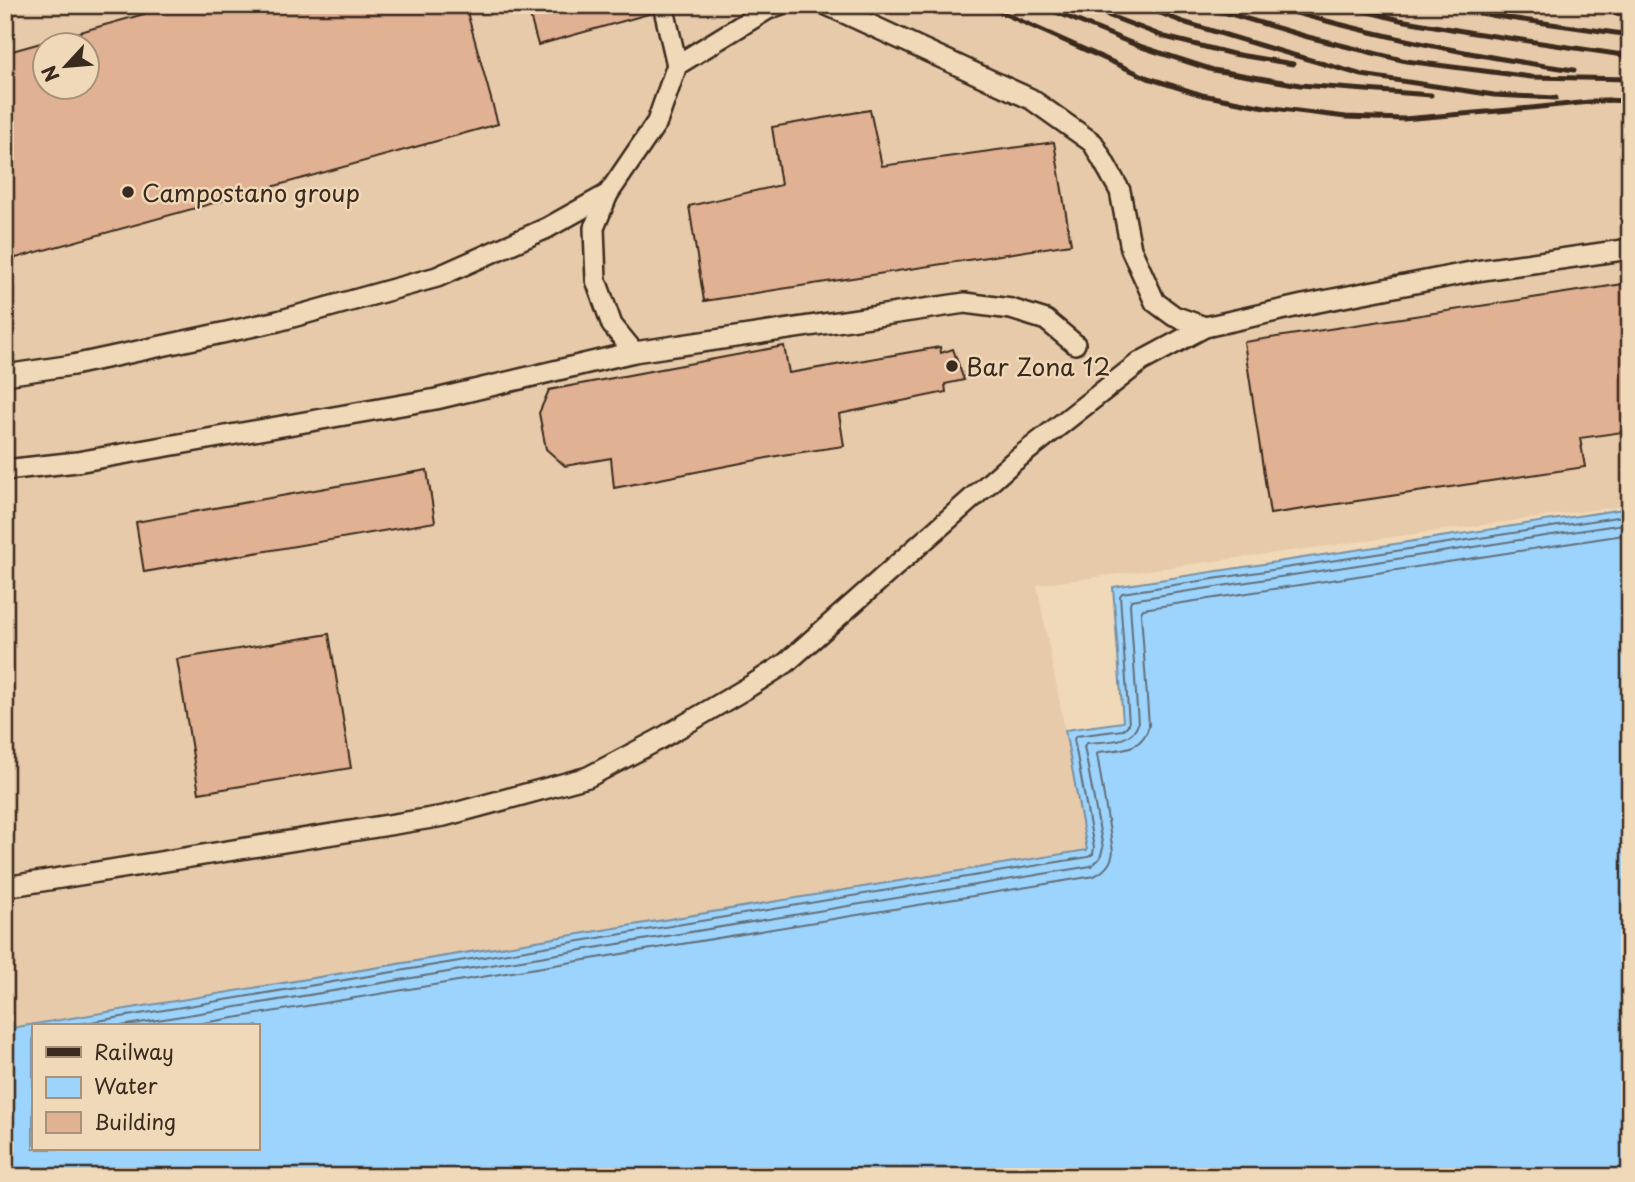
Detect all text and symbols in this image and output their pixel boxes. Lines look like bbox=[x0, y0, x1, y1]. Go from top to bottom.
north arrow bbox=[32, 32, 102, 102]
text: N bbox=[34, 61, 66, 87]
place label: Campostano group bbox=[142, 174, 360, 210]
marker: Campostano group bbox=[120, 184, 136, 200]
place label: Bar Zona 12 bbox=[966, 348, 1110, 384]
marker: Bar Zona 12 bbox=[944, 358, 960, 374]
legend bbox=[32, 1024, 259, 1150]
text: Railway bbox=[94, 1035, 174, 1067]
text: Water bbox=[94, 1069, 158, 1101]
text: Building bbox=[94, 1105, 176, 1137]

